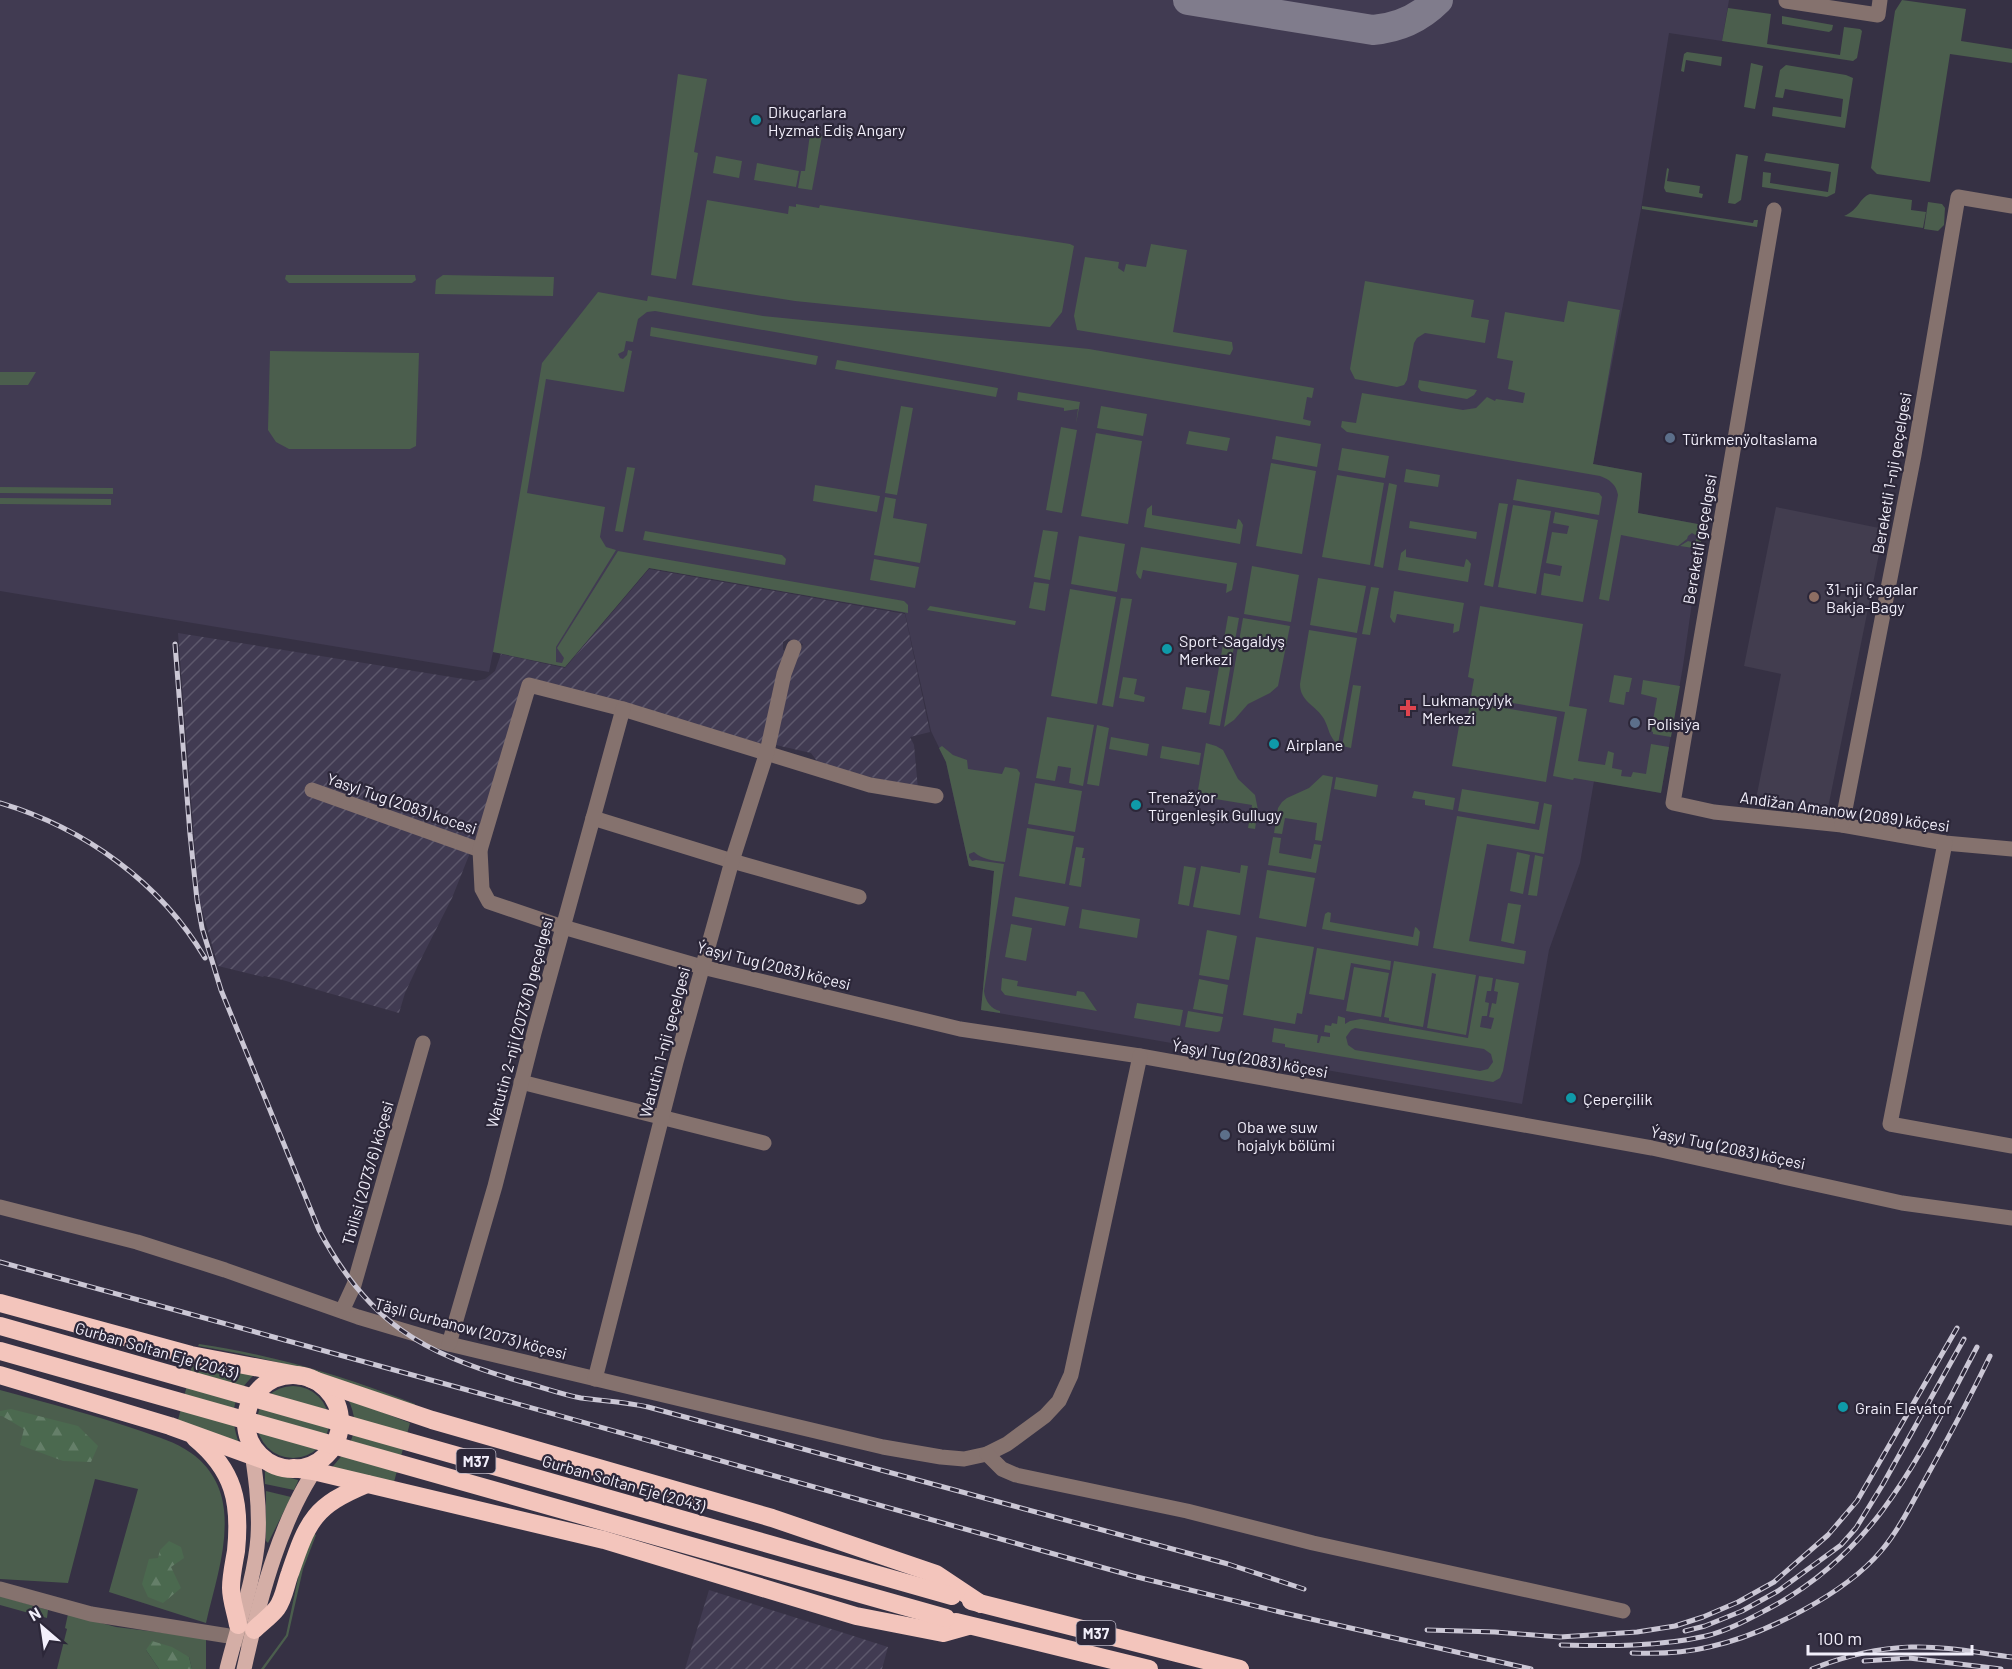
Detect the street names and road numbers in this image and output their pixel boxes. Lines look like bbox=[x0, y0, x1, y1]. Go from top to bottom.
street label: Bereketli 1-nji geçelgesi bbox=[1867, 391, 1915, 555]
street label: Bereketli geçelgesi bbox=[1678, 472, 1720, 606]
street label: Yasyl Tug (2083) kocesi bbox=[325, 768, 479, 838]
street label: Andižan Amanow (2089) köçesi bbox=[1739, 787, 1951, 835]
street label: Watutin 2-nji (2073/6) geçelgesi bbox=[482, 914, 556, 1130]
street label: Ýaşyl Tug (2083) köçesi bbox=[695, 937, 853, 993]
street label: Watutin 1-nji geçelgesi bbox=[635, 964, 693, 1120]
street label: Ýaşyl Tug (2083) köçesi bbox=[1171, 1035, 1329, 1081]
street label: Tbilisi (2073/6) köçesi bbox=[337, 1099, 397, 1247]
street label: Ýaşyl Tug (2083) köçesi bbox=[1649, 1121, 1807, 1173]
street label: Täşli Gurbanow (2073) köçesi bbox=[373, 1293, 569, 1363]
street label: Gurban Soltan Eje (2043) bbox=[73, 1318, 242, 1383]
road number: M37 bbox=[456, 1449, 496, 1473]
street label: Gurban Soltan Eje (2043) bbox=[540, 1451, 709, 1516]
road number: M37 bbox=[1076, 1621, 1116, 1645]

